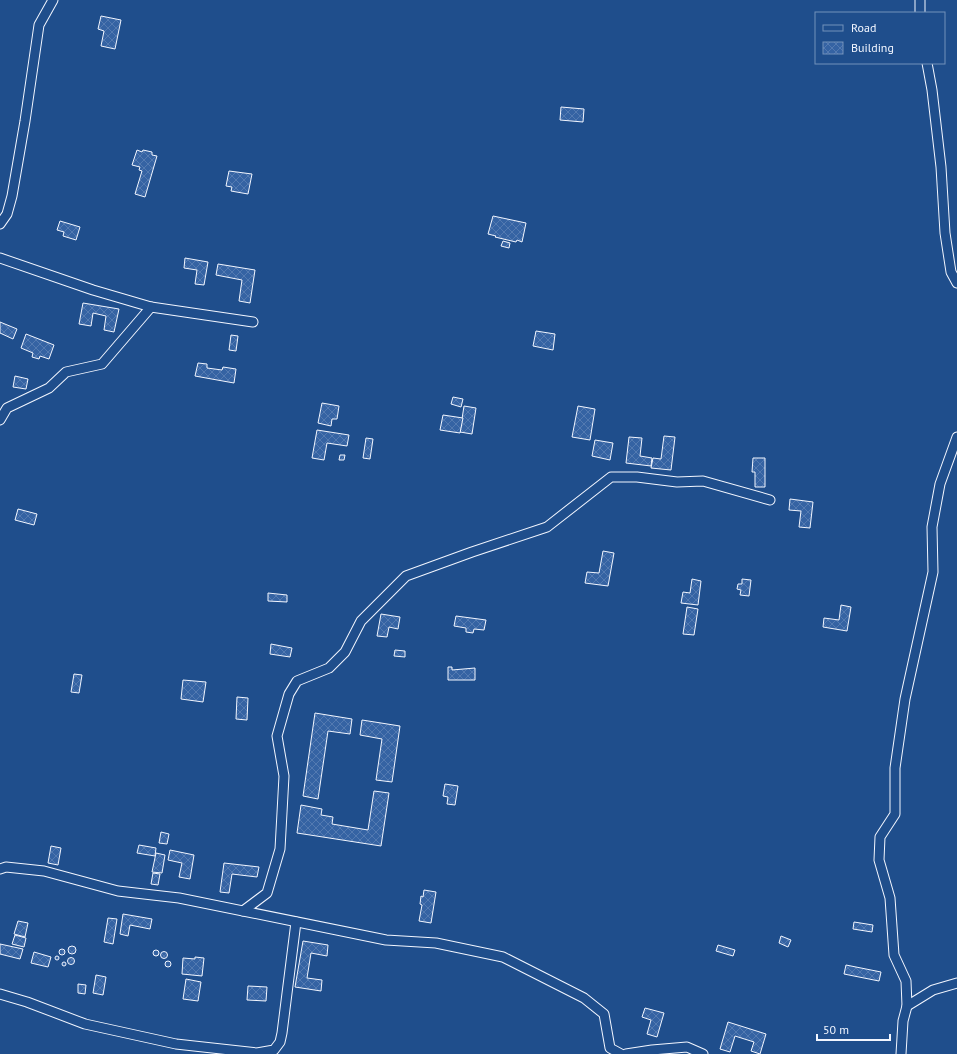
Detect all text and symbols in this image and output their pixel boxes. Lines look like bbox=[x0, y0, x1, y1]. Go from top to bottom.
legend bbox=[815, 12, 945, 64]
text: Road bbox=[851, 20, 876, 35]
text: Building bbox=[851, 40, 894, 55]
scale bar bbox=[817, 1016, 890, 1042]
text: 50 m bbox=[823, 1022, 849, 1037]

